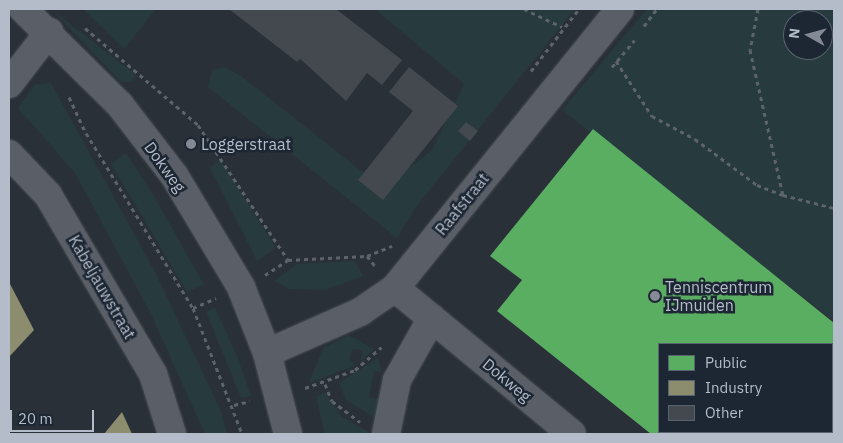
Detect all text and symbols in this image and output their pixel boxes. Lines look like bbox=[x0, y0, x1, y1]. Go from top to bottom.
north arrow bbox=[783, 10, 833, 60]
text: N bbox=[785, 27, 804, 39]
place label: Loggerstraat bbox=[201, 134, 291, 154]
street label: Dokweg bbox=[140, 138, 190, 196]
marker: Loggerstraat bbox=[185, 138, 197, 150]
street label: Raafstraat bbox=[431, 169, 493, 239]
street label: Kabeljauwstraat bbox=[65, 232, 139, 342]
place label: Tenniscentrum IJmuiden bbox=[665, 277, 772, 315]
marker: Tenniscentrum IJmuiden bbox=[649, 290, 661, 302]
legend bbox=[658, 343, 833, 433]
text: Public bbox=[705, 353, 747, 372]
street label: Dokweg bbox=[479, 354, 535, 406]
text: Industry bbox=[705, 378, 762, 397]
scale bar bbox=[12, 400, 96, 432]
text: Other bbox=[705, 403, 743, 422]
text: 20 m bbox=[18, 409, 53, 428]

